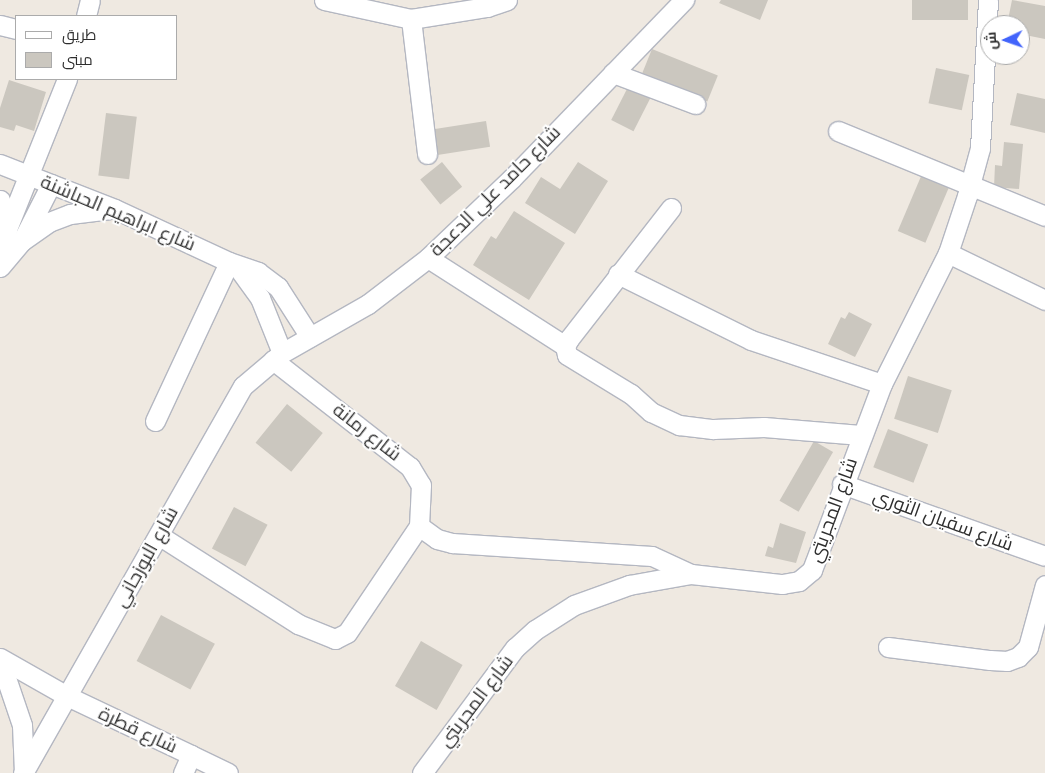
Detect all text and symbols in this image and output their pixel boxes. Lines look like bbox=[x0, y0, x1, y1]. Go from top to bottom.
legend bbox=[15, 15, 178, 80]
north arrow bbox=[980, 15, 1030, 65]
text: طريق bbox=[62, 25, 96, 44]
text: ش bbox=[982, 31, 1000, 50]
text: مبنى bbox=[62, 50, 93, 69]
street label: شارع حامد علي الدعجة bbox=[425, 121, 565, 261]
street label: شارع ابراهيم الحباشنة bbox=[37, 170, 199, 256]
street label: شارع رمانة bbox=[328, 398, 406, 466]
street label: شارع المجريتي bbox=[804, 455, 862, 565]
street label: شارع سفيان الثوري bbox=[870, 484, 1016, 556]
street label: شارع البوزجاني bbox=[109, 503, 183, 611]
street label: شارع المجريتي bbox=[434, 650, 518, 752]
street label: شارع قطرة bbox=[95, 702, 181, 758]

